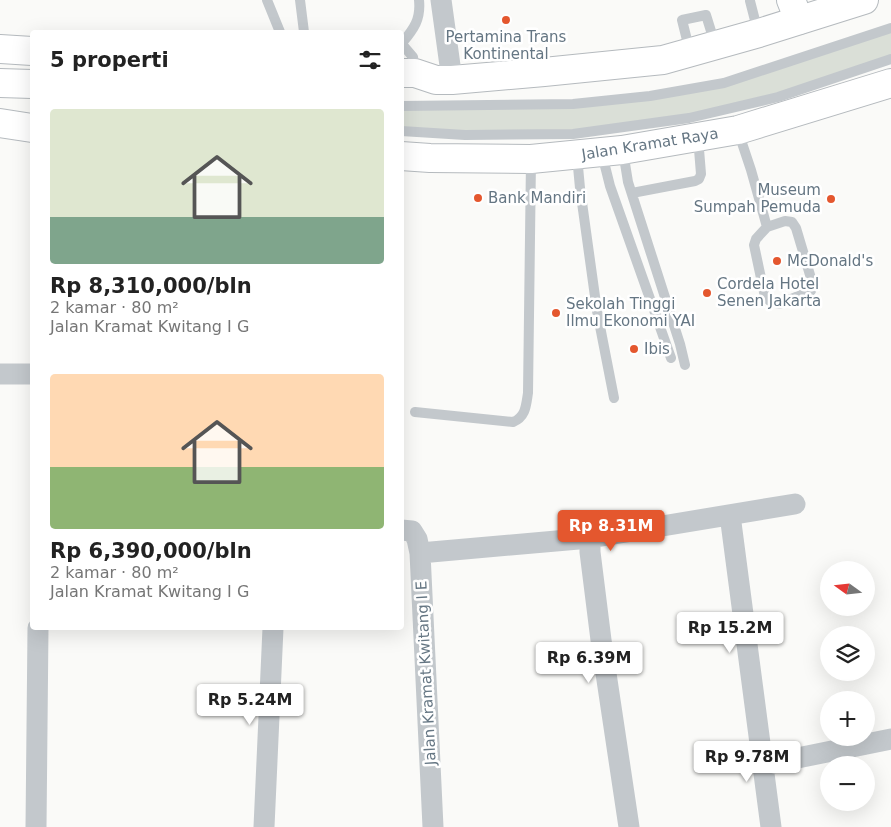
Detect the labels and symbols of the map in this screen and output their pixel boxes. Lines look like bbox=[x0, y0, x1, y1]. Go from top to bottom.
marker: Pertamina Trans Kontinental bbox=[500, 14, 512, 26]
place label: Pertamina Trans Kontinental bbox=[446, 28, 567, 63]
street label: Jalan Kramat Raya bbox=[579, 124, 720, 164]
place label: Museum Sumpah Pemuda bbox=[694, 181, 821, 216]
place label: Bank Mandiri bbox=[488, 189, 586, 207]
marker: Bank Mandiri bbox=[472, 192, 484, 204]
marker: Museum Sumpah Pemuda bbox=[825, 193, 837, 205]
place label: McDonald's bbox=[787, 252, 873, 270]
marker: McDonald's bbox=[771, 255, 783, 267]
place label: Cordela Hotel Senen Jakarta bbox=[717, 275, 821, 310]
marker: Cordela Hotel Senen Jakarta bbox=[701, 287, 713, 299]
place label: Sekolah Tinggi Ilmu Ekonomi YAI bbox=[566, 295, 695, 330]
marker: Sekolah Tinggi Ilmu Ekonomi YAI bbox=[550, 307, 562, 319]
place label: Ibis bbox=[644, 340, 670, 358]
marker: Ibis bbox=[628, 343, 640, 355]
pin: Rp 8.31M bbox=[559, 510, 663, 552]
north arrow bbox=[820, 561, 875, 616]
street label: Jalan Kramat Kwitang I E bbox=[412, 580, 440, 767]
pin: Rp 15.2M bbox=[678, 612, 782, 654]
pin: Rp 6.39M bbox=[537, 642, 641, 684]
pin: Rp 5.24M bbox=[198, 684, 302, 726]
pin: Rp 9.78M bbox=[695, 740, 799, 783]

